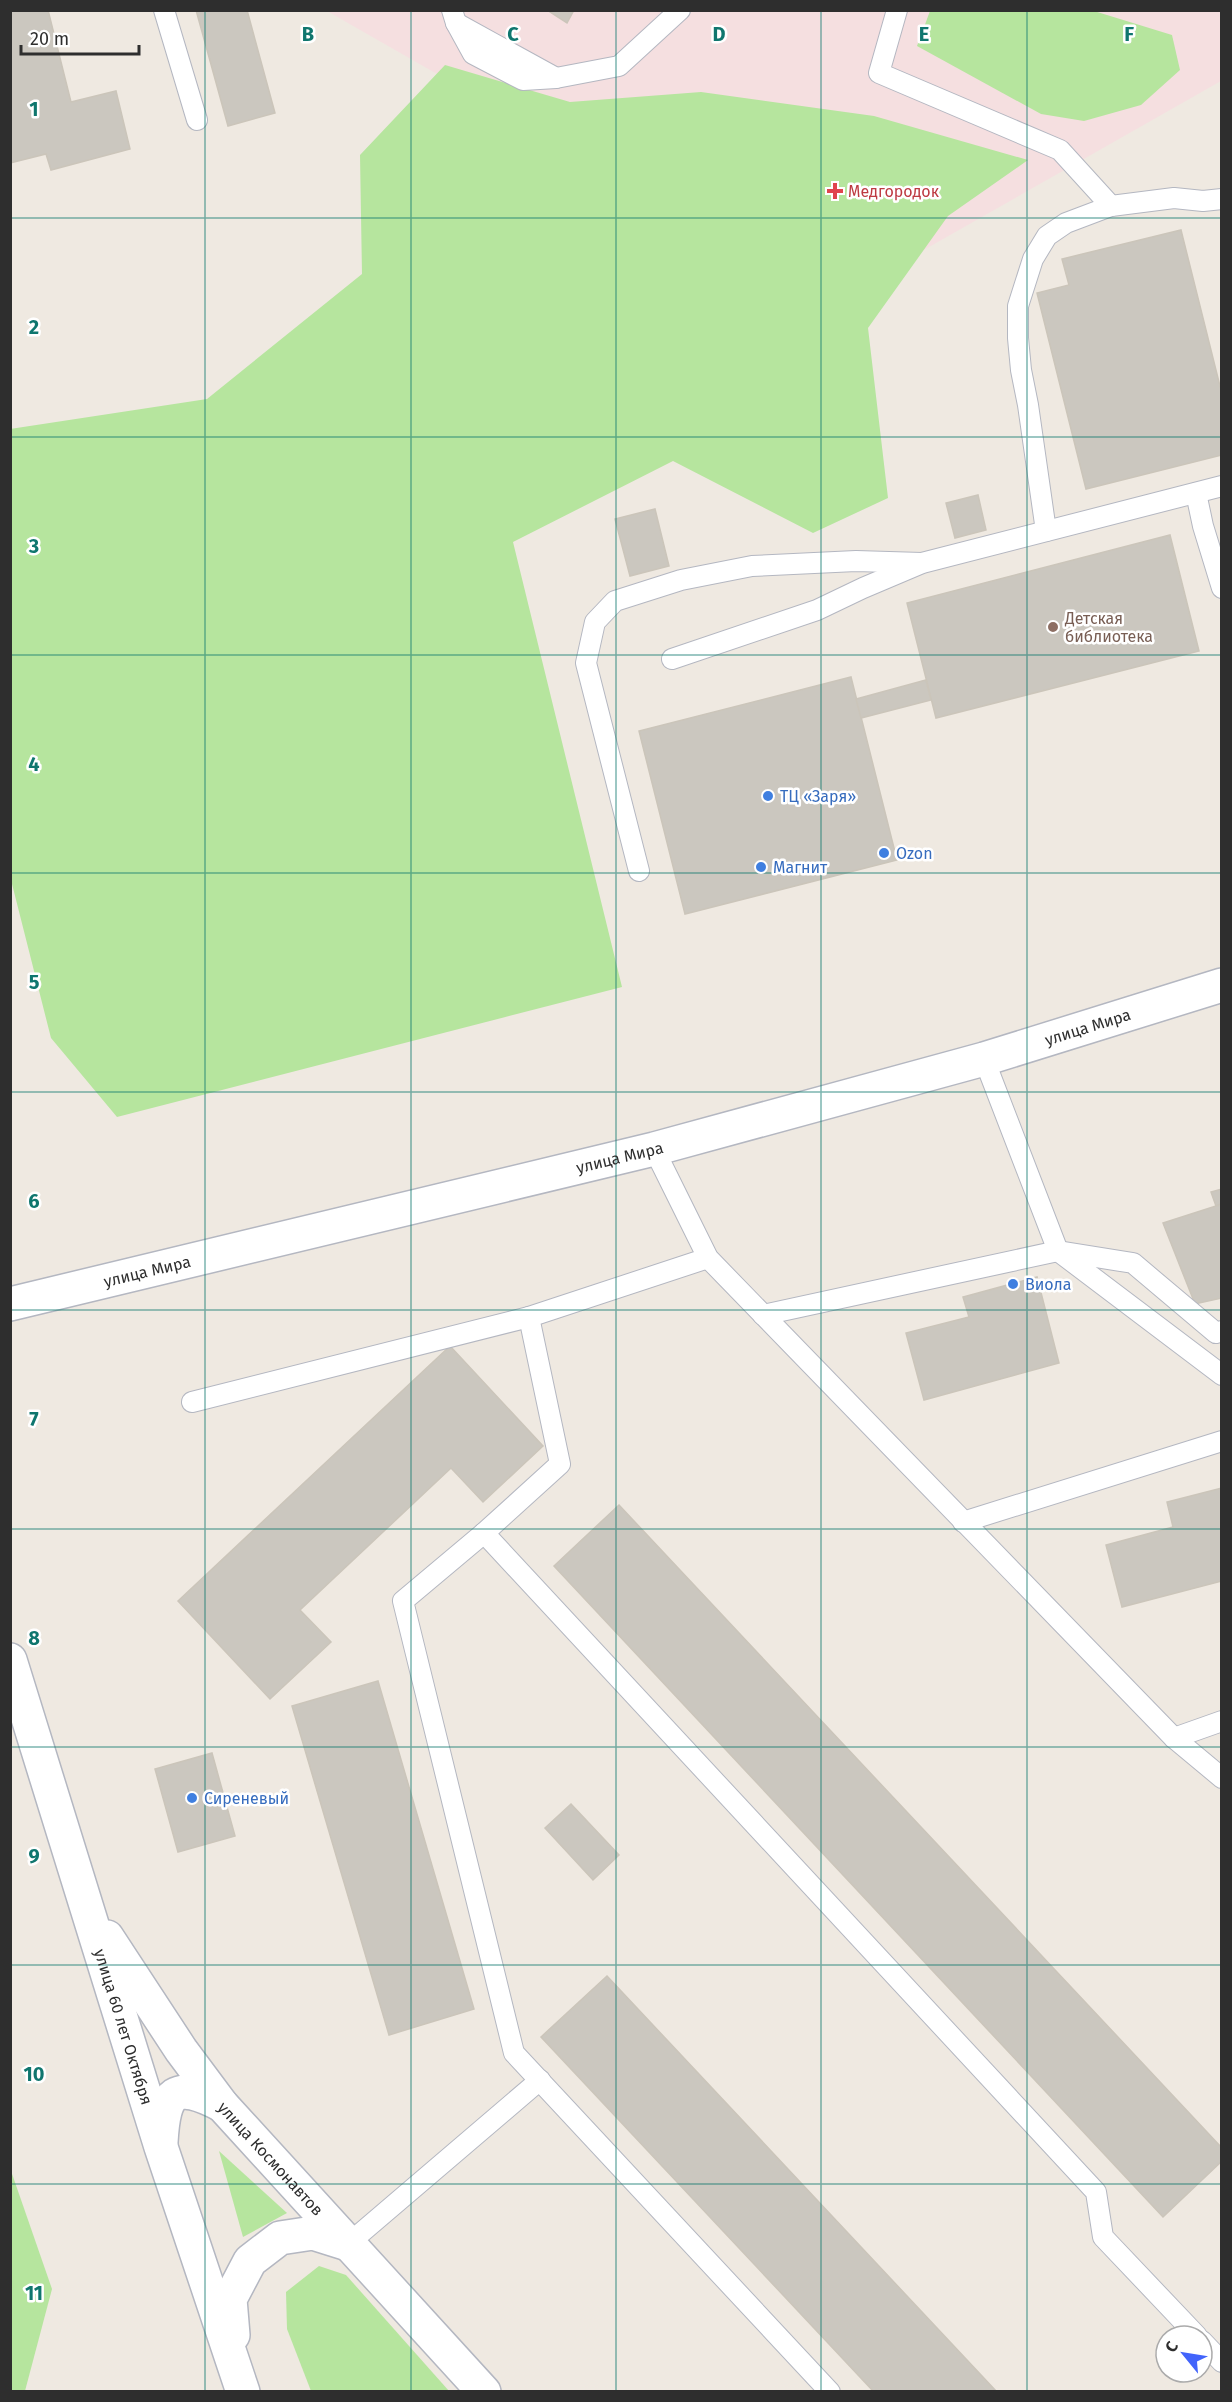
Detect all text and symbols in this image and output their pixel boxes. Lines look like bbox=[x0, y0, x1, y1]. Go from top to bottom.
scale bar bbox=[21, 18, 140, 56]
text: B bbox=[302, 22, 314, 46]
text: C bbox=[507, 22, 519, 46]
text: D bbox=[712, 22, 726, 46]
text: E bbox=[919, 22, 929, 46]
text: F bbox=[1124, 22, 1134, 46]
text: 20 m bbox=[30, 28, 69, 50]
text: 1 bbox=[29, 97, 39, 121]
marker: Медгородок bbox=[826, 182, 844, 200]
place label: Медгородок bbox=[848, 182, 940, 201]
text: 2 bbox=[29, 315, 39, 339]
text: 3 bbox=[28, 534, 39, 558]
place label: Детская библиотека bbox=[1064, 609, 1153, 646]
marker: Детская библиотека bbox=[1046, 620, 1060, 634]
text: 4 bbox=[28, 752, 40, 776]
place label: ТЦ «Заря» bbox=[780, 787, 856, 806]
marker: ТЦ «Заря» bbox=[761, 789, 775, 803]
place label: Ozon bbox=[896, 844, 933, 863]
marker: Ozon bbox=[877, 846, 891, 860]
place label: Магнит bbox=[773, 858, 828, 877]
marker: Магнит bbox=[754, 860, 768, 874]
text: 5 bbox=[29, 970, 40, 994]
street label: улица Мира bbox=[1042, 1005, 1133, 1050]
street label: улица Мира bbox=[574, 1138, 665, 1177]
text: 6 bbox=[28, 1189, 40, 1213]
street label: улица Мира bbox=[102, 1252, 193, 1291]
place label: Виола bbox=[1025, 1275, 1071, 1294]
marker: Виола bbox=[1006, 1277, 1020, 1291]
text: 7 bbox=[29, 1407, 39, 1431]
text: 8 bbox=[28, 1626, 40, 1650]
place label: Сиреневый bbox=[204, 1789, 289, 1808]
marker: Сиреневый bbox=[185, 1791, 199, 1805]
text: 9 bbox=[28, 1844, 40, 1868]
street label: улица 60 лет Октября bbox=[90, 1947, 156, 2107]
text: 10 bbox=[24, 2062, 44, 2086]
street label: улица Космонавтов bbox=[214, 2098, 327, 2220]
text: 11 bbox=[25, 2281, 43, 2305]
north arrow bbox=[1154, 2324, 1214, 2384]
text: С bbox=[1161, 2337, 1182, 2355]

